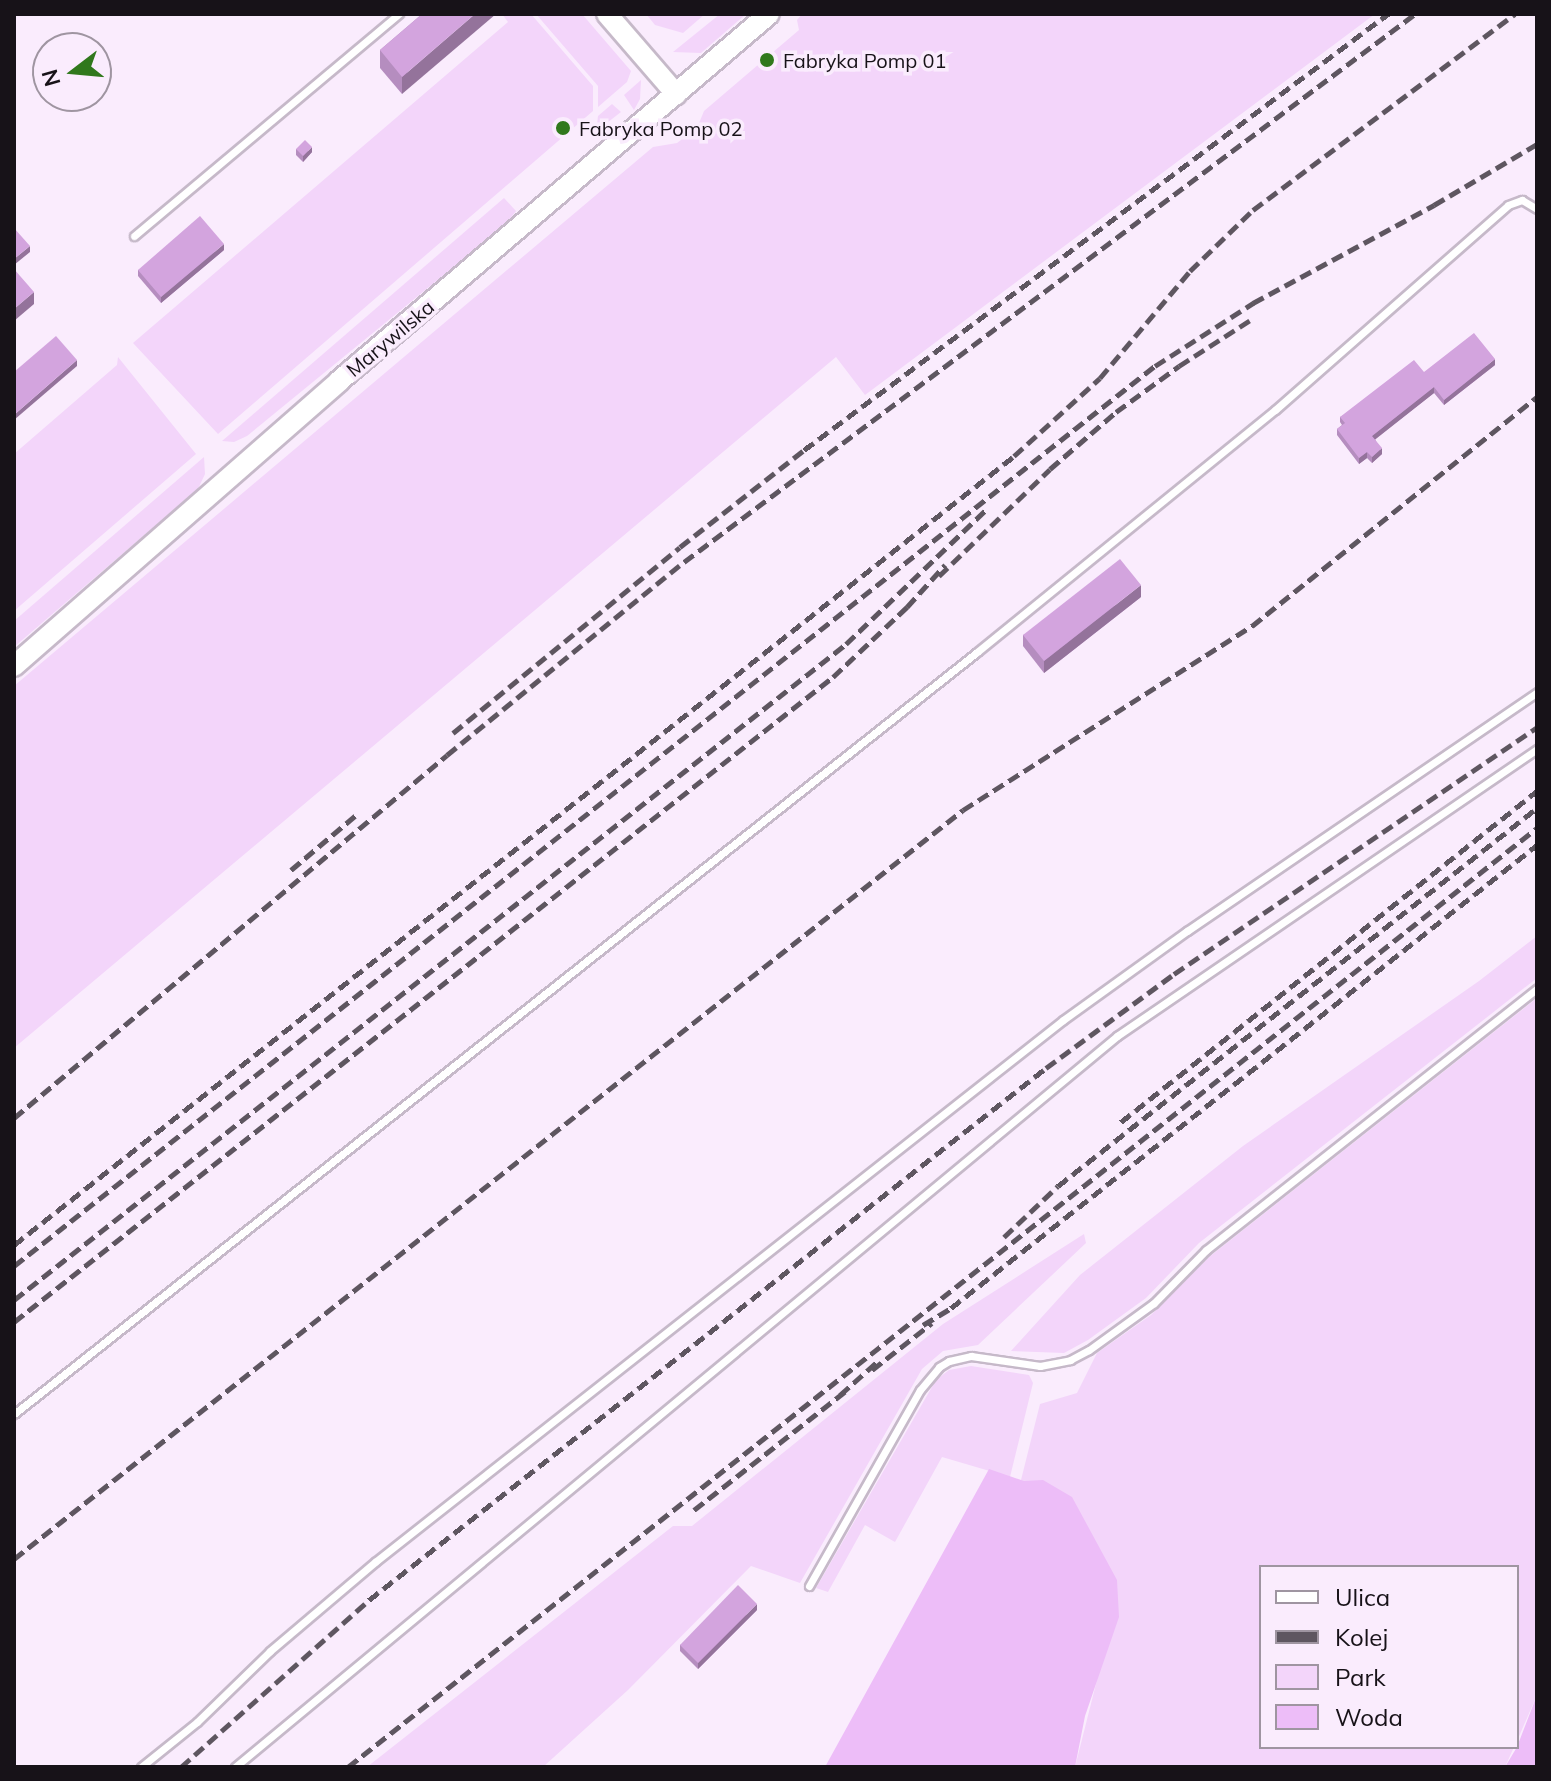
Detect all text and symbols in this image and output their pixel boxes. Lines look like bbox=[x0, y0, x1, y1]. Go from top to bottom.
north arrow bbox=[32, 32, 112, 112]
place label: Fabryka Pomp 01 bbox=[783, 48, 947, 72]
marker: Fabryka Pomp 01 bbox=[758, 51, 776, 69]
text: N bbox=[35, 66, 67, 90]
place label: Fabryka Pomp 02 bbox=[579, 116, 743, 140]
marker: Fabryka Pomp 02 bbox=[554, 119, 572, 137]
street label: Marywilska bbox=[341, 294, 439, 382]
legend bbox=[1259, 1565, 1519, 1749]
text: Ulica bbox=[1335, 1582, 1390, 1612]
text: Kolej bbox=[1335, 1622, 1388, 1652]
text: Park bbox=[1335, 1662, 1386, 1692]
text: Woda bbox=[1335, 1702, 1403, 1732]

